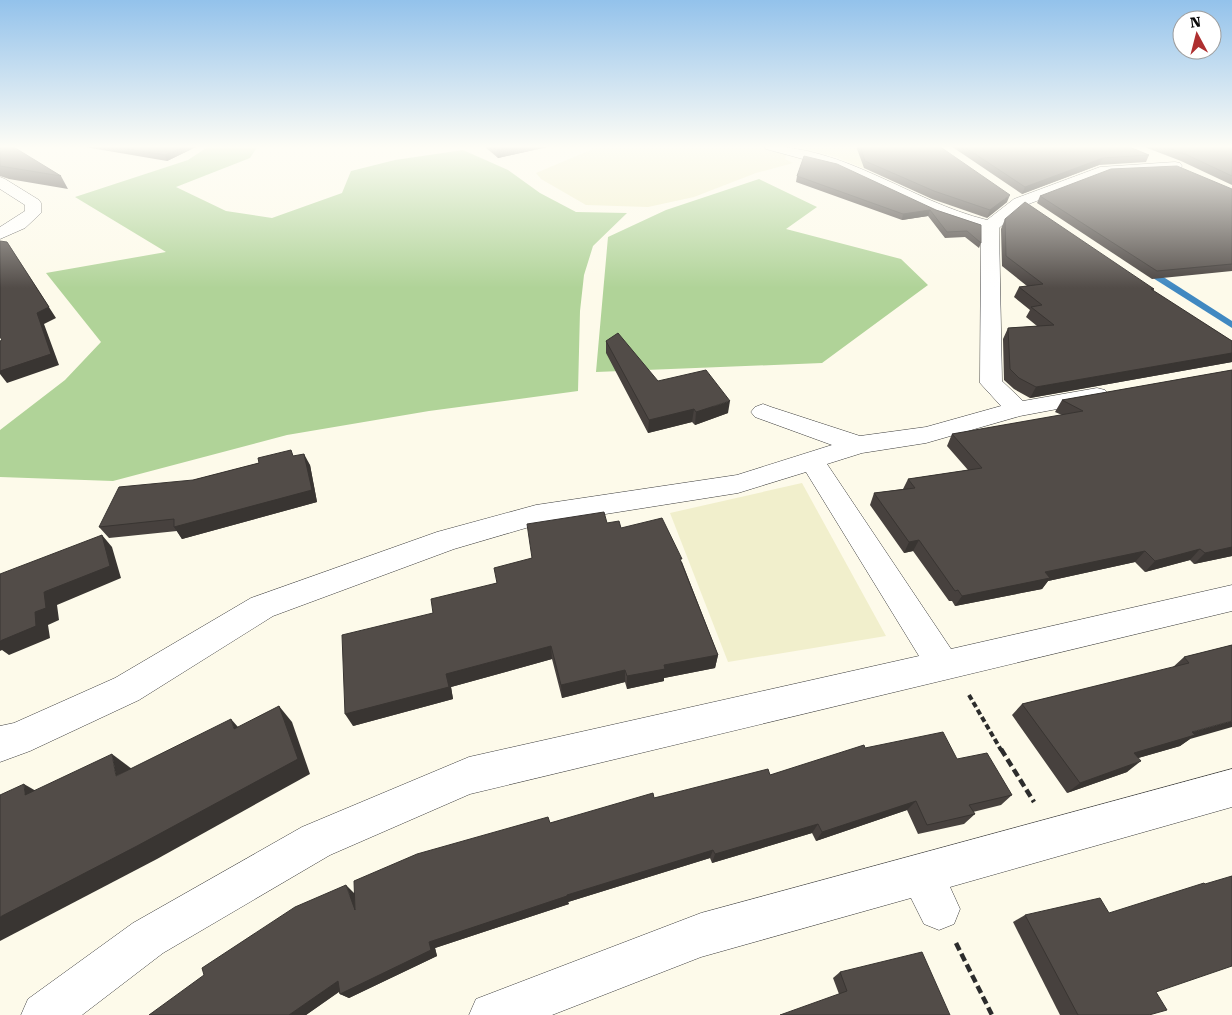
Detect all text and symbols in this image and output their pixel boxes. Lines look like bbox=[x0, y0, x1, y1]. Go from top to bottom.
north arrow bbox=[1172, 10, 1222, 60]
text: N bbox=[1189, 13, 1202, 31]

